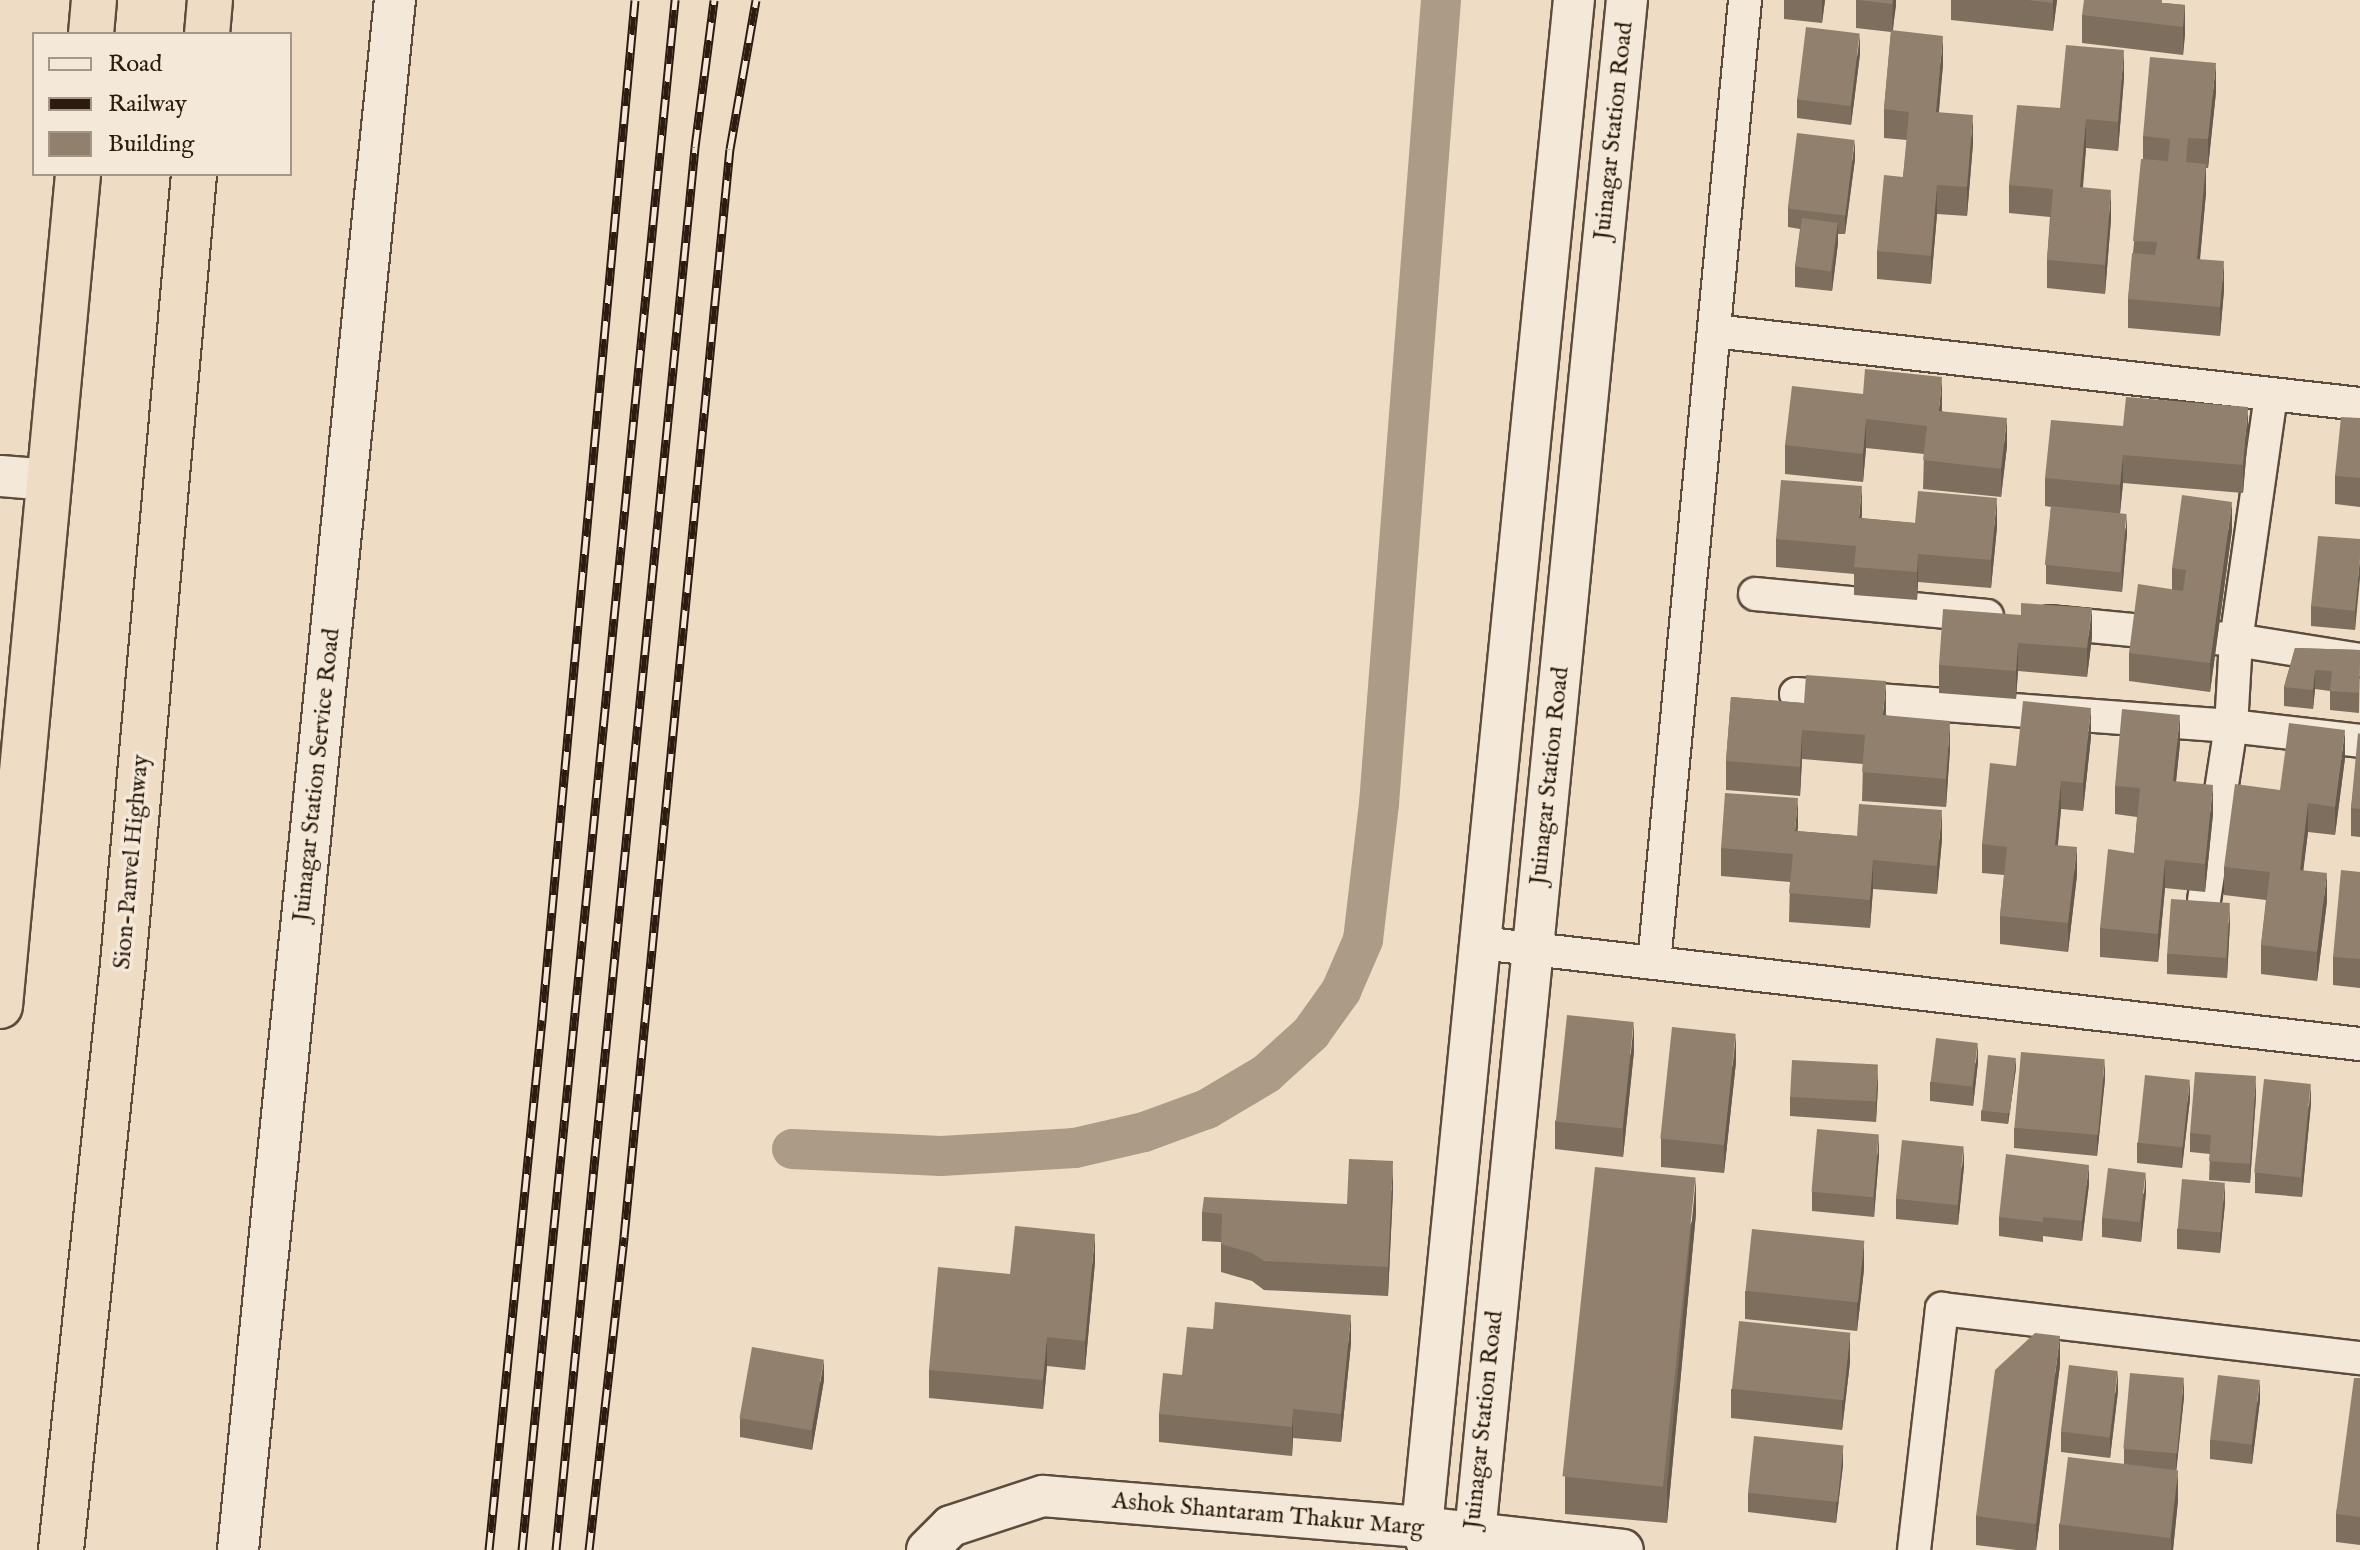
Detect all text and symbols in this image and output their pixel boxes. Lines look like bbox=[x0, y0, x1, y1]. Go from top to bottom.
street label: Juinagar Station Road bbox=[1588, 21, 1640, 241]
legend bbox=[32, 32, 292, 176]
text: Road bbox=[108, 49, 162, 80]
text: Railway bbox=[108, 89, 187, 120]
text: Building bbox=[108, 129, 194, 160]
street label: Juinagar Station Service Road bbox=[287, 627, 347, 923]
street label: Juinagar Station Road bbox=[1524, 666, 1576, 886]
street label: Sion-Panvel Highway bbox=[108, 753, 156, 971]
street label: Juinagar Station Road bbox=[1458, 1310, 1510, 1530]
street label: Ashok Shantaram Thakur Marg bbox=[1111, 1487, 1425, 1543]

